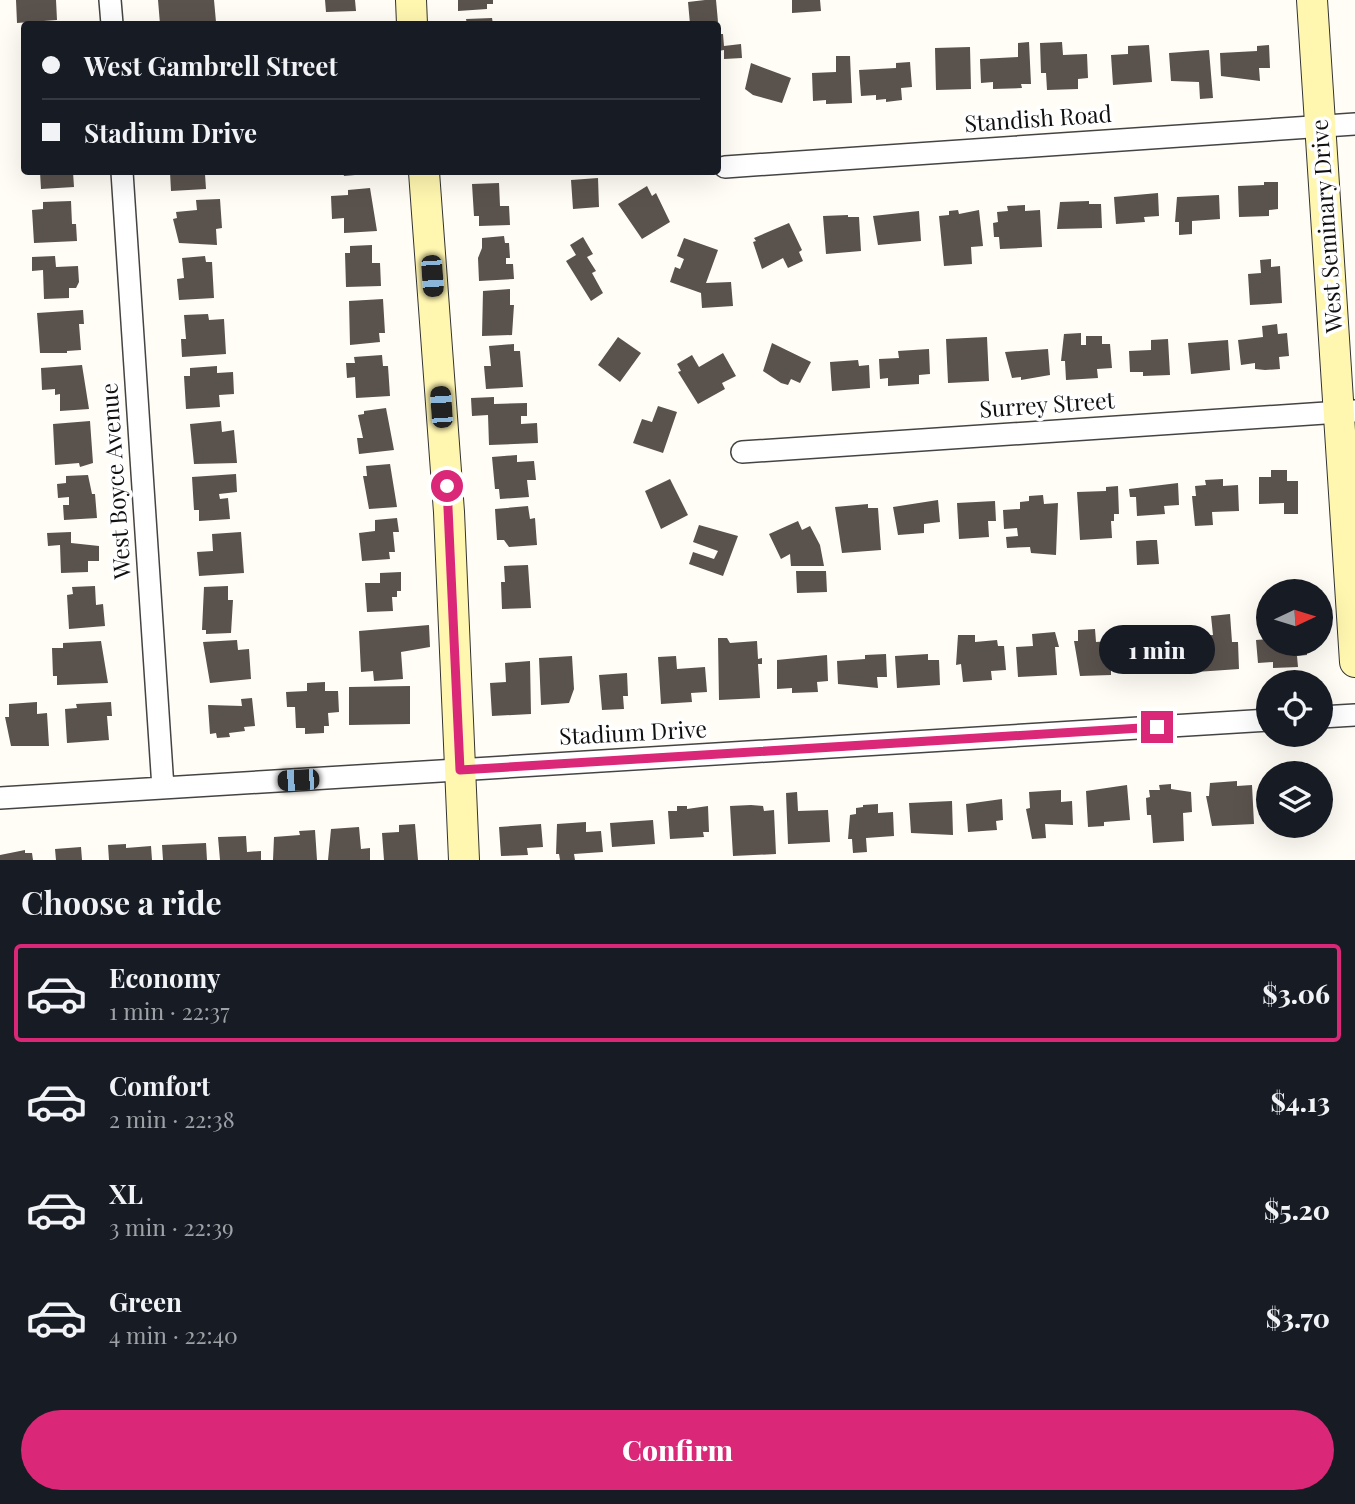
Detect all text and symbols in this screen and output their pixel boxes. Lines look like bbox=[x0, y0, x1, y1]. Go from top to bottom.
text: West Gambrell Street bbox=[84, 48, 338, 83]
street label: Standish Road bbox=[963, 97, 1113, 138]
text: Stadium Drive bbox=[84, 115, 257, 150]
street label: West Seminary Drive bbox=[1303, 118, 1349, 335]
car bbox=[421, 254, 444, 298]
street label: West Boyce Avenue bbox=[92, 382, 137, 581]
street label: Surrey Street bbox=[978, 383, 1117, 424]
car bbox=[430, 385, 453, 429]
route start bbox=[431, 470, 463, 502]
north arrow bbox=[1256, 579, 1334, 656]
map controls bbox=[1256, 579, 1333, 838]
callout: 1 min bbox=[1099, 626, 1215, 674]
text: 1 min bbox=[1129, 634, 1185, 665]
button: locate bbox=[1256, 670, 1333, 747]
route end bbox=[1141, 711, 1173, 743]
street label: Stadium Drive bbox=[558, 712, 708, 751]
button: layers bbox=[1256, 761, 1333, 838]
car bbox=[277, 768, 320, 792]
text: Choose a ride bbox=[21, 880, 222, 923]
text: Economy bbox=[109, 960, 220, 995]
icon: car bbox=[25, 962, 88, 1025]
text: $3.06 bbox=[1262, 976, 1330, 1011]
text: 1 min · 22:37 bbox=[109, 995, 230, 1026]
text: Comfort bbox=[109, 1068, 210, 1103]
icon: car bbox=[25, 1070, 88, 1133]
text: $4.13 bbox=[1270, 1084, 1330, 1119]
text: 2 min · 22:38 bbox=[109, 1103, 235, 1134]
text: XL bbox=[109, 1176, 143, 1211]
icon: car bbox=[25, 1178, 88, 1241]
text: $5.20 bbox=[1264, 1192, 1330, 1227]
text: 3 min · 22:39 bbox=[109, 1211, 234, 1242]
text: Green bbox=[109, 1284, 182, 1319]
icon: car bbox=[25, 1286, 88, 1349]
text: $3.70 bbox=[1266, 1300, 1330, 1335]
text: 4 min · 22:40 bbox=[109, 1319, 238, 1350]
button: Confirm bbox=[21, 1410, 1334, 1490]

